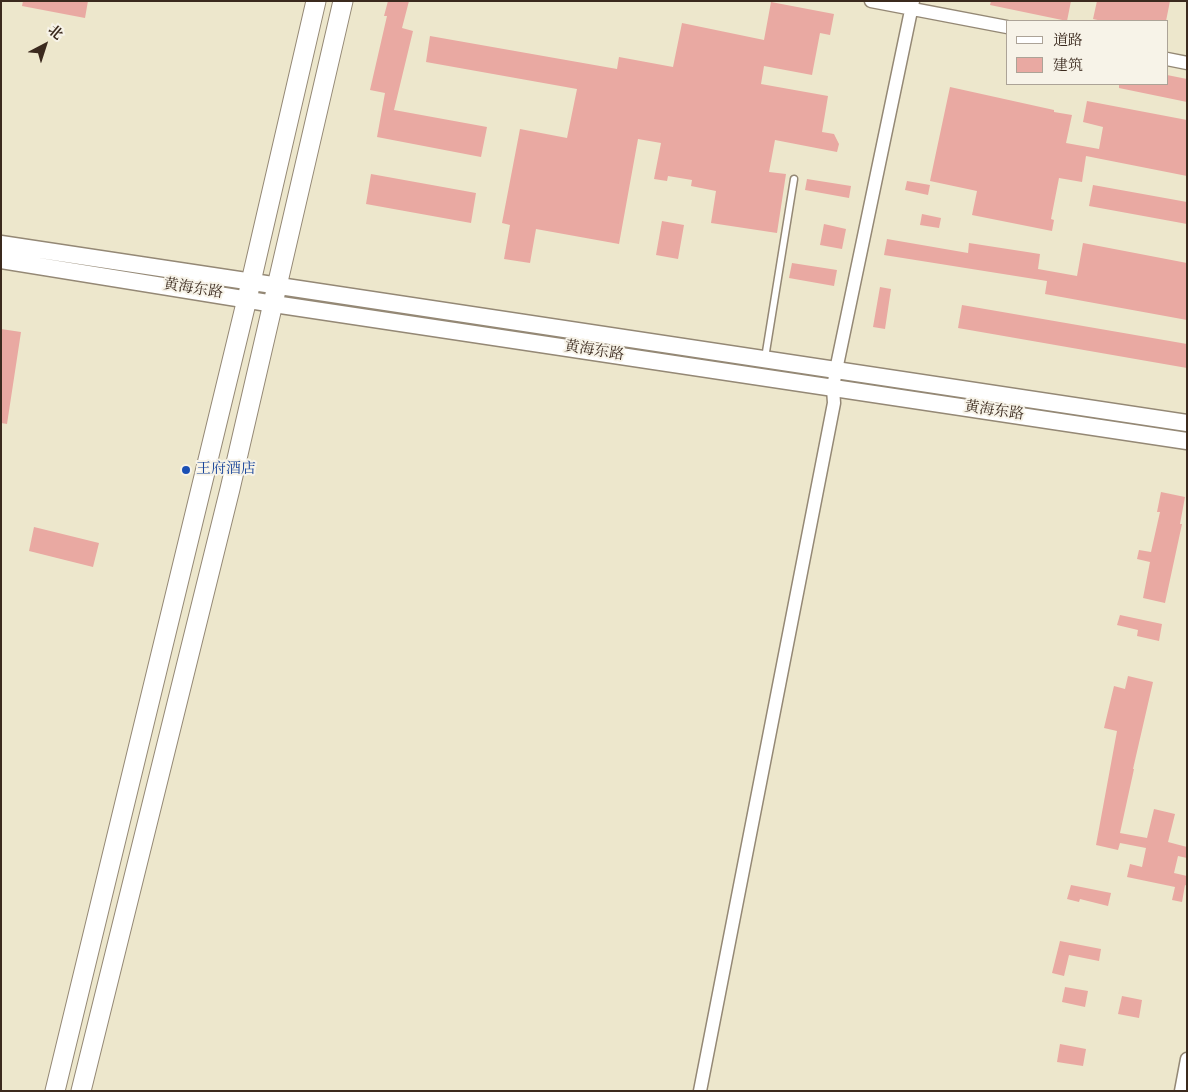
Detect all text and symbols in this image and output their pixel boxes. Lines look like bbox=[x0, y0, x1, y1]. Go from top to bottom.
north arrow bbox=[20, 20, 70, 70]
legend bbox=[1006, 20, 1168, 85]
text: 北 bbox=[43, 21, 66, 45]
text: 道路 bbox=[1053, 31, 1083, 52]
text: 建筑 bbox=[1053, 56, 1083, 77]
street label: 黄海东路 bbox=[162, 276, 224, 304]
street label: 黄海东路 bbox=[563, 338, 625, 366]
street label: 黄海东路 bbox=[963, 399, 1025, 425]
place label: 王府酒店 bbox=[196, 461, 256, 479]
marker: 王府酒店 bbox=[180, 464, 192, 476]

